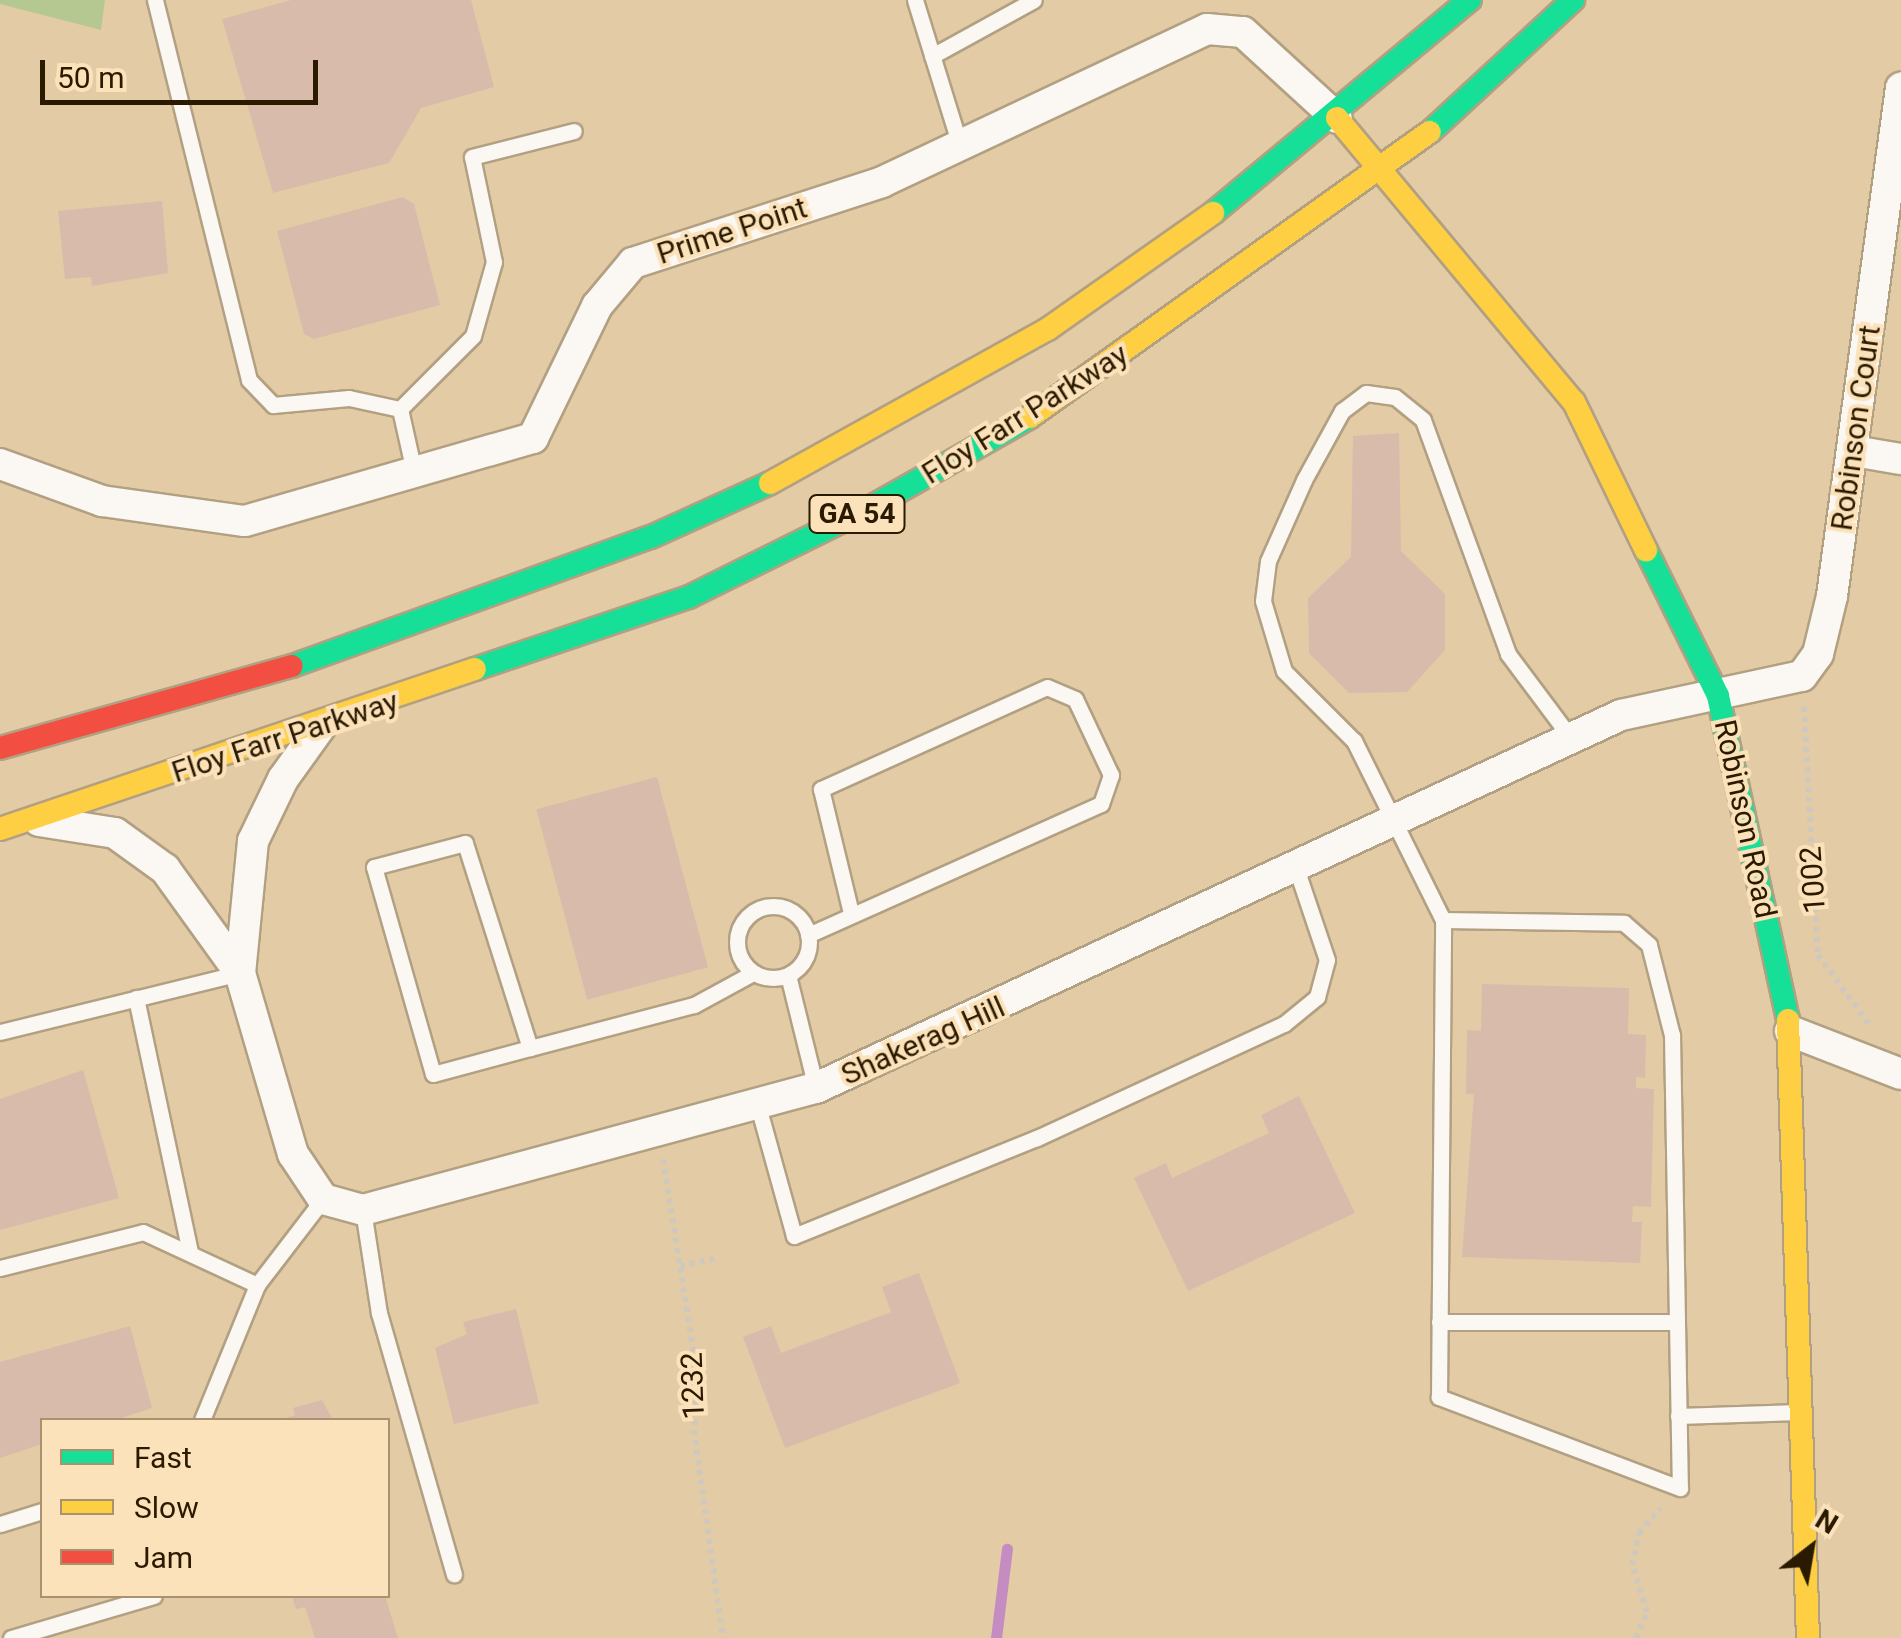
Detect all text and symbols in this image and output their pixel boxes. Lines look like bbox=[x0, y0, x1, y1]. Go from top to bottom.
scale bar bbox=[45, 40, 322, 102]
text: 50 m bbox=[57, 60, 124, 95]
street label: Prime Point bbox=[652, 190, 812, 272]
street label: Robinson Court bbox=[1824, 323, 1888, 533]
street label: Floy Farr Parkway bbox=[915, 336, 1135, 492]
road number: GA 54 bbox=[807, 491, 907, 537]
street label: Floy Farr Parkway bbox=[167, 683, 403, 791]
street label: Robinson Road bbox=[1706, 717, 1784, 921]
street label: 1002 bbox=[1793, 845, 1833, 915]
street label: Shakerag Hill bbox=[836, 989, 1010, 1093]
street label: 1232 bbox=[674, 1352, 712, 1420]
legend bbox=[40, 1418, 390, 1598]
text: Fast bbox=[134, 1440, 192, 1475]
text: Slow bbox=[134, 1490, 199, 1525]
north arrow bbox=[1761, 1498, 1861, 1598]
text: N bbox=[1810, 1503, 1844, 1541]
text: Jam bbox=[134, 1540, 193, 1575]

